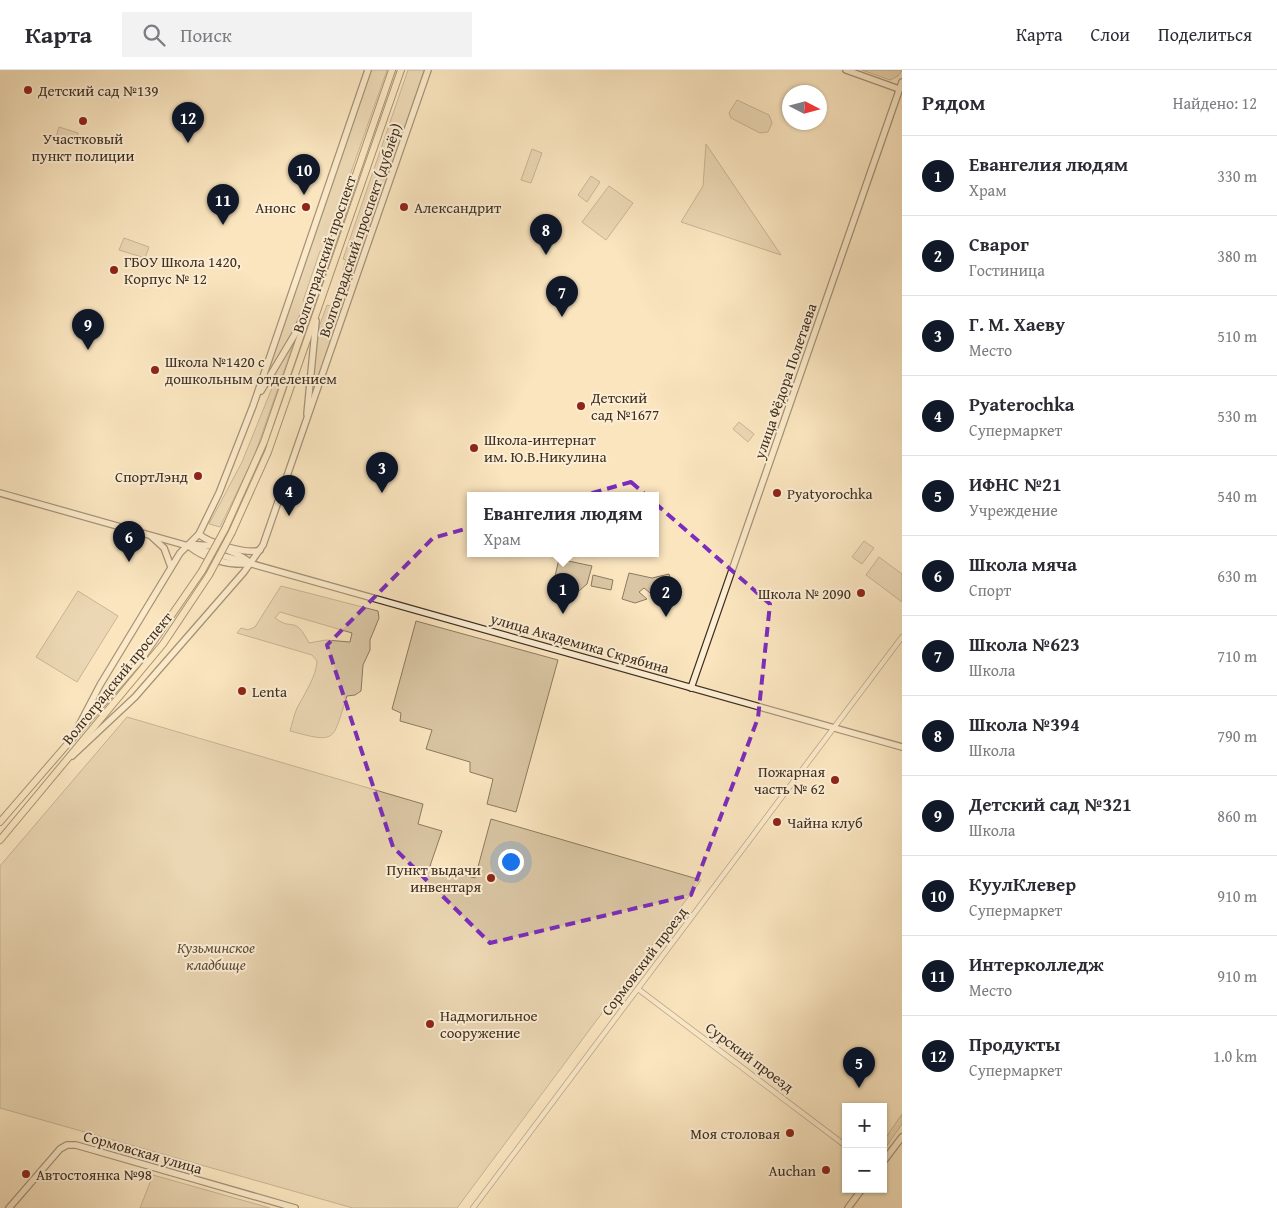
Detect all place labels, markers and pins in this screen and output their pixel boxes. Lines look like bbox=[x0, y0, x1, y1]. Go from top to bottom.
place label: Детский сад №139 bbox=[37, 80, 159, 101]
marker: Детский сад №139 bbox=[22, 84, 34, 96]
pin: 12 bbox=[172, 102, 204, 143]
marker: Участковый пункт полиции bbox=[77, 115, 89, 127]
place label: Участковый пункт полиции bbox=[32, 128, 135, 166]
pin: 10 bbox=[288, 154, 320, 195]
pin: 11 bbox=[207, 184, 239, 225]
place label: Анонс bbox=[255, 197, 296, 218]
place label: Александрит bbox=[414, 197, 502, 218]
marker: Анонс bbox=[300, 201, 312, 213]
marker: Александрит bbox=[398, 201, 410, 213]
pin: 8 bbox=[530, 214, 562, 255]
place label: ГБОУ Школа 1420, Корпус № 12 bbox=[124, 251, 241, 289]
marker: ГБОУ Школа 1420, Корпус № 12 bbox=[108, 264, 120, 276]
pin: 7 bbox=[546, 276, 578, 317]
pin: 9 bbox=[72, 309, 104, 350]
place label: Школа №1420 с дошкольным отделением bbox=[165, 351, 337, 389]
marker: Школа №1420 с дошкольным отделением bbox=[149, 364, 161, 376]
place label: Детский сад №1677 bbox=[590, 387, 659, 425]
marker: Детский сад №1677 bbox=[575, 400, 587, 412]
place label: Школа-интернат им. Ю.В.Никулина bbox=[484, 429, 607, 467]
marker: Школа-интернат им. Ю.В.Никулина bbox=[468, 442, 480, 454]
pin: 3 bbox=[366, 452, 398, 493]
place label: СпортЛэнд bbox=[115, 466, 188, 487]
marker: СпортЛэнд bbox=[192, 470, 204, 482]
pin: 4 bbox=[273, 475, 305, 516]
place label: Pyatyorochka bbox=[787, 483, 873, 504]
marker: Pyatyorochka bbox=[771, 487, 783, 499]
pin: 6 bbox=[113, 521, 145, 562]
pin: 1 bbox=[547, 573, 579, 614]
pin: 2 bbox=[650, 576, 682, 617]
place label: Школа № 2090 bbox=[758, 583, 851, 604]
marker: Школа № 2090 bbox=[855, 587, 867, 599]
place label: Lenta bbox=[252, 681, 287, 702]
marker: Lenta bbox=[236, 685, 248, 697]
place label: Пожарная часть № 62 bbox=[754, 761, 825, 799]
marker: Пожарная часть № 62 bbox=[829, 774, 841, 786]
place label: Чайна клуб bbox=[787, 812, 863, 833]
marker: Чайна клуб bbox=[771, 816, 783, 828]
place label: Пункт выдачи инвентаря bbox=[387, 859, 481, 897]
marker: Пункт выдачи инвентаря bbox=[485, 872, 497, 884]
place label: Надмогильное сооружение bbox=[440, 1005, 538, 1043]
marker: Надмогильное сооружение bbox=[424, 1018, 436, 1030]
pin: 5 bbox=[843, 1047, 875, 1088]
place label: Моя столовая bbox=[690, 1123, 780, 1144]
marker: Моя столовая bbox=[784, 1127, 796, 1139]
place label: Auchan bbox=[768, 1160, 817, 1181]
place label: Автостоянка №98 bbox=[36, 1164, 152, 1185]
marker: Auchan bbox=[820, 1164, 832, 1176]
marker: Автостоянка №98 bbox=[20, 1168, 32, 1180]

